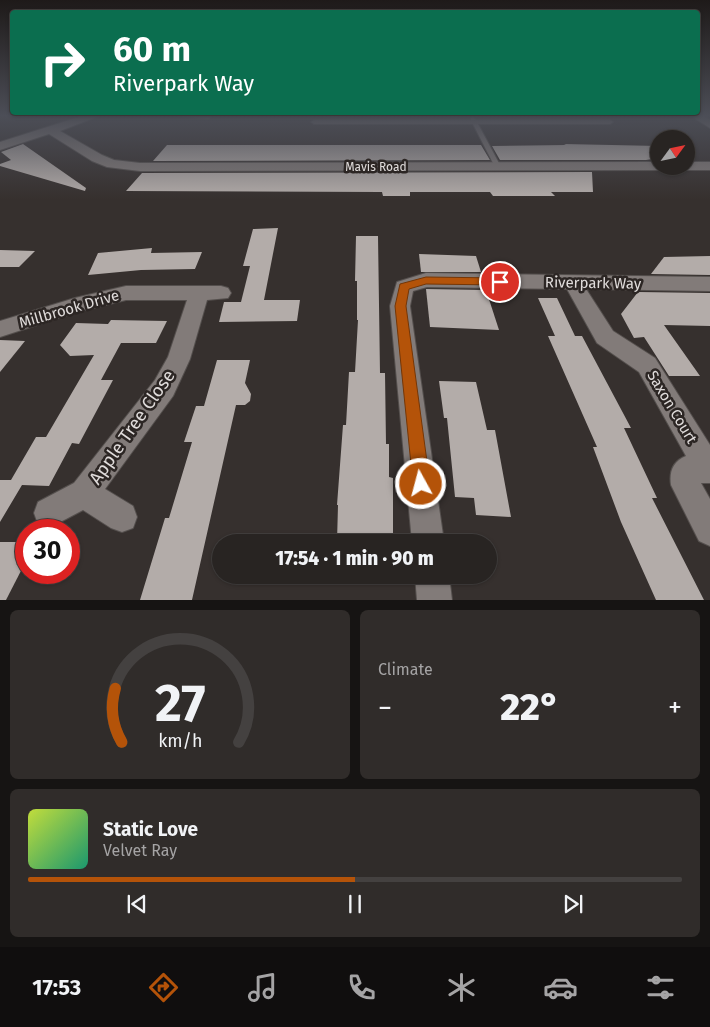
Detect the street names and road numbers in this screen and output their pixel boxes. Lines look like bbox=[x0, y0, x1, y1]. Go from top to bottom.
street label: Mavis Road bbox=[345, 160, 407, 174]
street label: Riverpark Way bbox=[545, 273, 642, 293]
street label: Millbrook Drive bbox=[17, 286, 121, 332]
street label: Apple Tree Close bbox=[84, 365, 180, 489]
street label: Saxon Court bbox=[643, 367, 701, 447]

